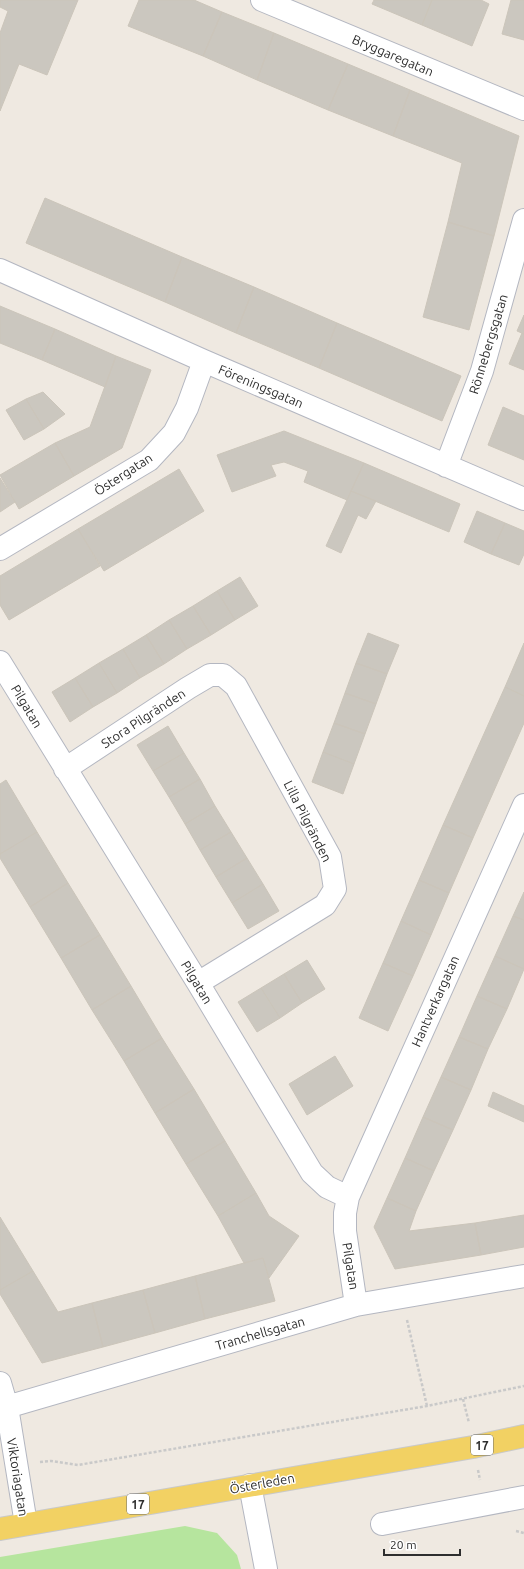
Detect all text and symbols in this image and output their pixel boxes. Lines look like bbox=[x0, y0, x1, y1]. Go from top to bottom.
street label: Bryggaregatan bbox=[350, 32, 436, 78]
street label: Rönnebergsgatan bbox=[466, 292, 510, 396]
street label: Föreningsgatan bbox=[216, 362, 306, 410]
street label: Östergatan bbox=[91, 449, 155, 498]
street label: Pilgatan bbox=[9, 682, 45, 730]
street label: Stora Pilgränden bbox=[98, 686, 188, 750]
street label: Lilla Pilgränden bbox=[281, 778, 335, 864]
street label: Hantverkargatan bbox=[409, 953, 461, 1049]
street label: Pilgatan bbox=[179, 958, 215, 1006]
street label: Pilgatan bbox=[340, 1241, 362, 1291]
street label: Tranchellsgatan bbox=[214, 1314, 306, 1352]
road number: 17 bbox=[471, 1435, 493, 1455]
street label: Viktoriagatan bbox=[5, 1437, 31, 1517]
street label: Österleden bbox=[228, 1469, 296, 1496]
road number: 17 bbox=[127, 1494, 149, 1514]
scale bar bbox=[384, 1531, 460, 1557]
text: 20 m bbox=[390, 1538, 417, 1551]

